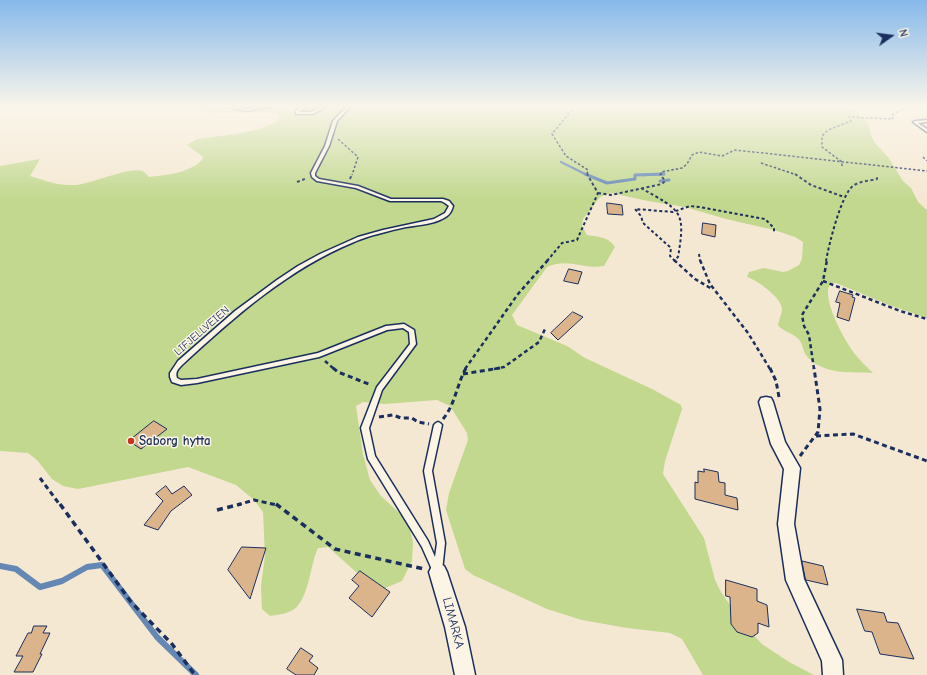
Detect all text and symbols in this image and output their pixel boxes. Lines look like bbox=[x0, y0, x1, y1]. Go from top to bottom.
north arrow bbox=[871, 16, 911, 56]
text: N bbox=[896, 28, 910, 38]
street label: LIFJELLVEIEN bbox=[172, 303, 232, 359]
place label: Saborg hytta bbox=[139, 433, 210, 449]
marker: Saborg hytta bbox=[126, 436, 136, 446]
street label: LIMARKA bbox=[439, 596, 467, 650]

